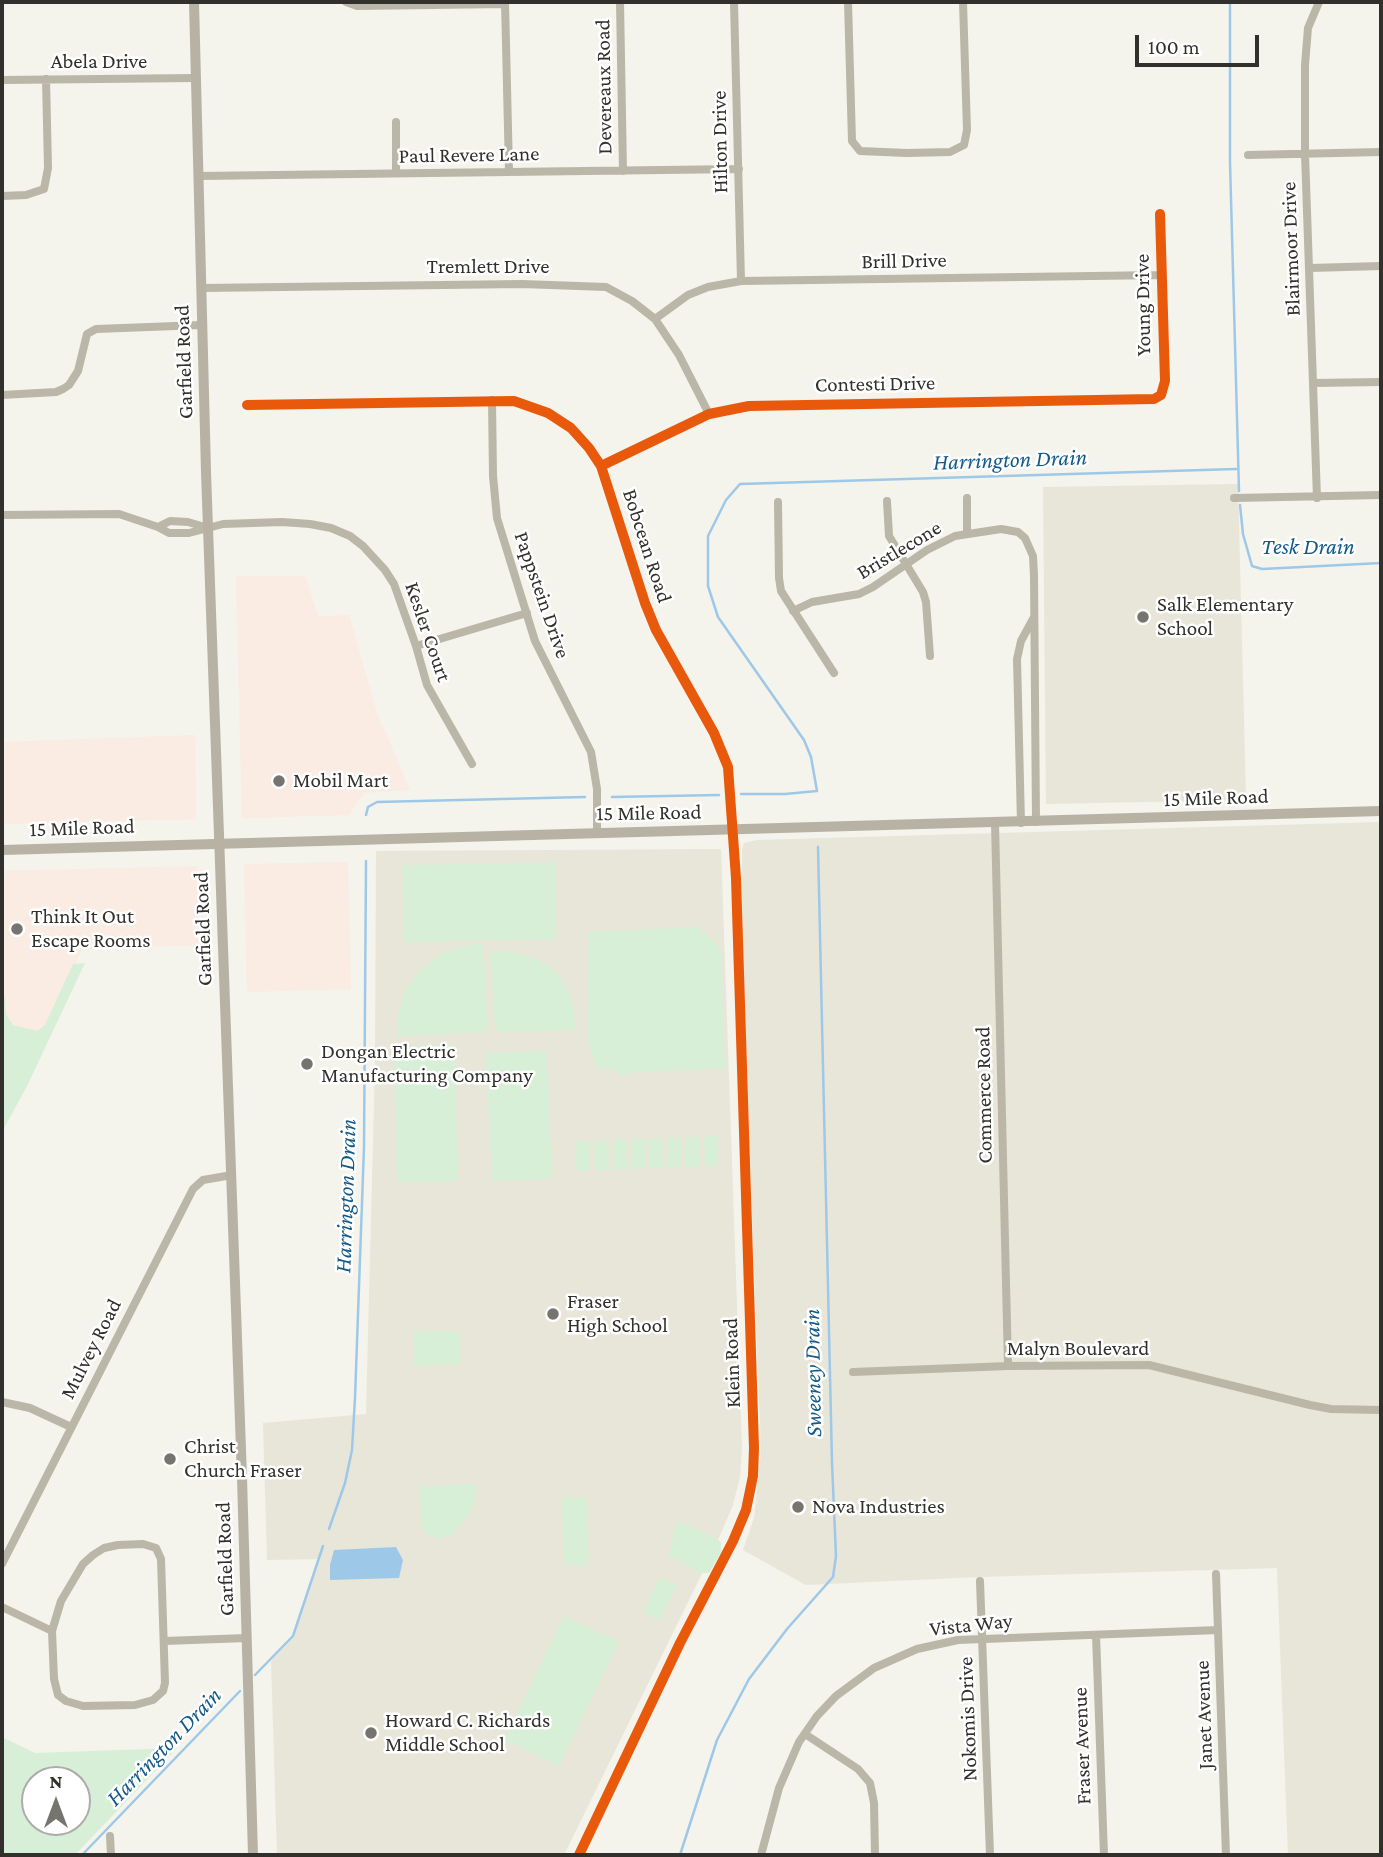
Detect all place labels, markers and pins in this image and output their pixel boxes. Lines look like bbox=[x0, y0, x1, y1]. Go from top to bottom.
place label: Salk Elementary School bbox=[1157, 592, 1293, 642]
marker: Salk Elementary School bbox=[1135, 609, 1151, 625]
place label: Mobil Mart bbox=[293, 768, 388, 794]
marker: Mobil Mart bbox=[271, 773, 287, 789]
place label: Think It Out Escape Rooms bbox=[31, 904, 151, 954]
marker: Think It Out Escape Rooms bbox=[9, 921, 25, 937]
place label: Dongan Electric Manufacturing Company bbox=[321, 1039, 533, 1089]
marker: Dongan Electric Manufacturing Company bbox=[299, 1056, 315, 1072]
place label: Fraser High School bbox=[567, 1289, 668, 1339]
marker: Fraser High School bbox=[545, 1306, 561, 1322]
place label: Christ Church Fraser bbox=[184, 1434, 302, 1484]
marker: Christ Church Fraser bbox=[162, 1451, 178, 1467]
place label: Nova Industries bbox=[812, 1494, 945, 1520]
marker: Nova Industries bbox=[790, 1499, 806, 1515]
place label: Howard C. Richards Middle School bbox=[385, 1708, 550, 1758]
marker: Howard C. Richards Middle School bbox=[363, 1725, 379, 1741]

